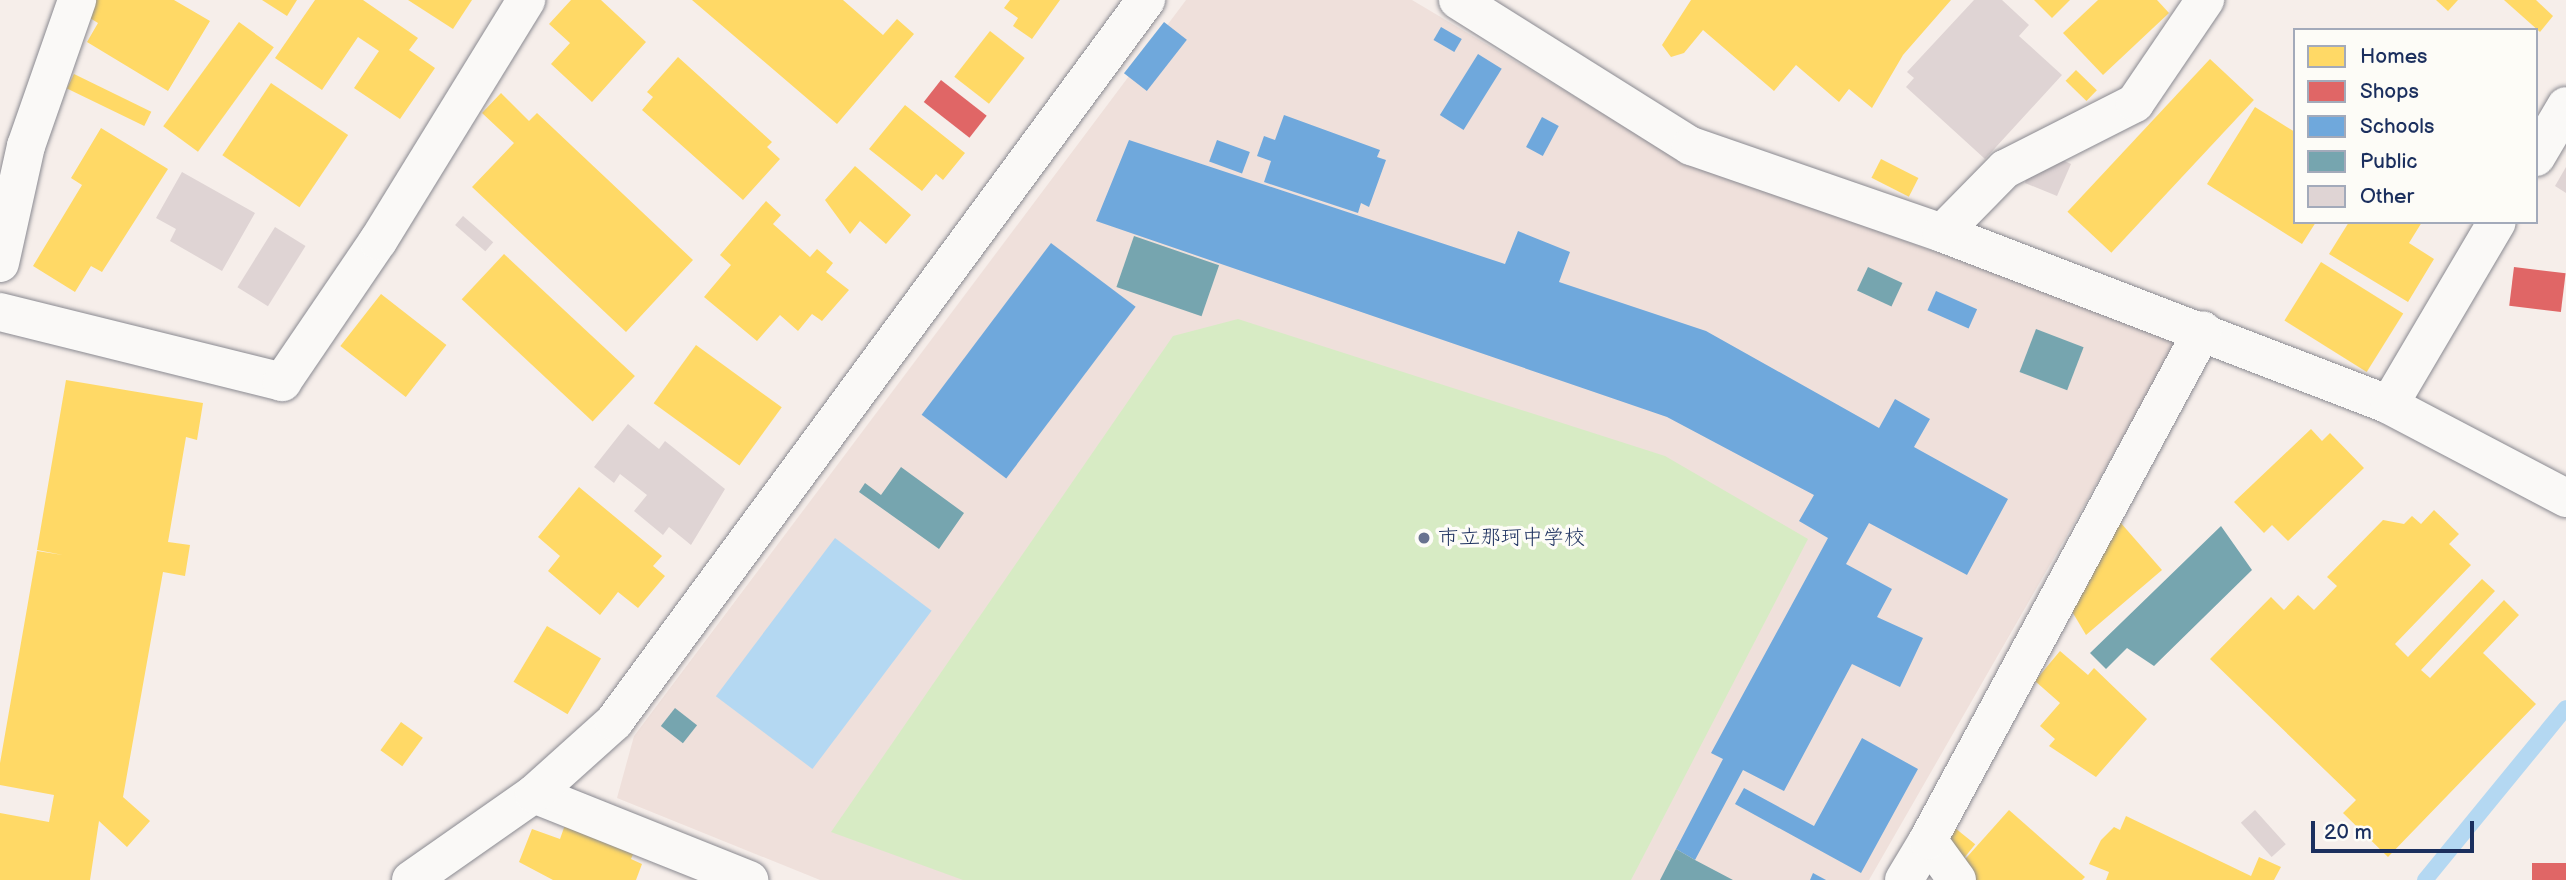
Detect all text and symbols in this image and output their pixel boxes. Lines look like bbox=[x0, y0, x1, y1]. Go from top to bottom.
legend bbox=[2293, 28, 2538, 224]
text: Homes bbox=[2360, 44, 2428, 69]
text: Shops bbox=[2360, 79, 2419, 104]
text: Schools bbox=[2360, 114, 2434, 139]
text: Public bbox=[2360, 149, 2418, 174]
text: Other bbox=[2360, 184, 2414, 209]
place label: 市立那珂中学校 bbox=[1438, 525, 1585, 551]
marker: 市立那珂中学校 bbox=[1416, 530, 1432, 546]
scale bar bbox=[2314, 806, 2477, 850]
text: 20 m bbox=[2324, 820, 2372, 845]

